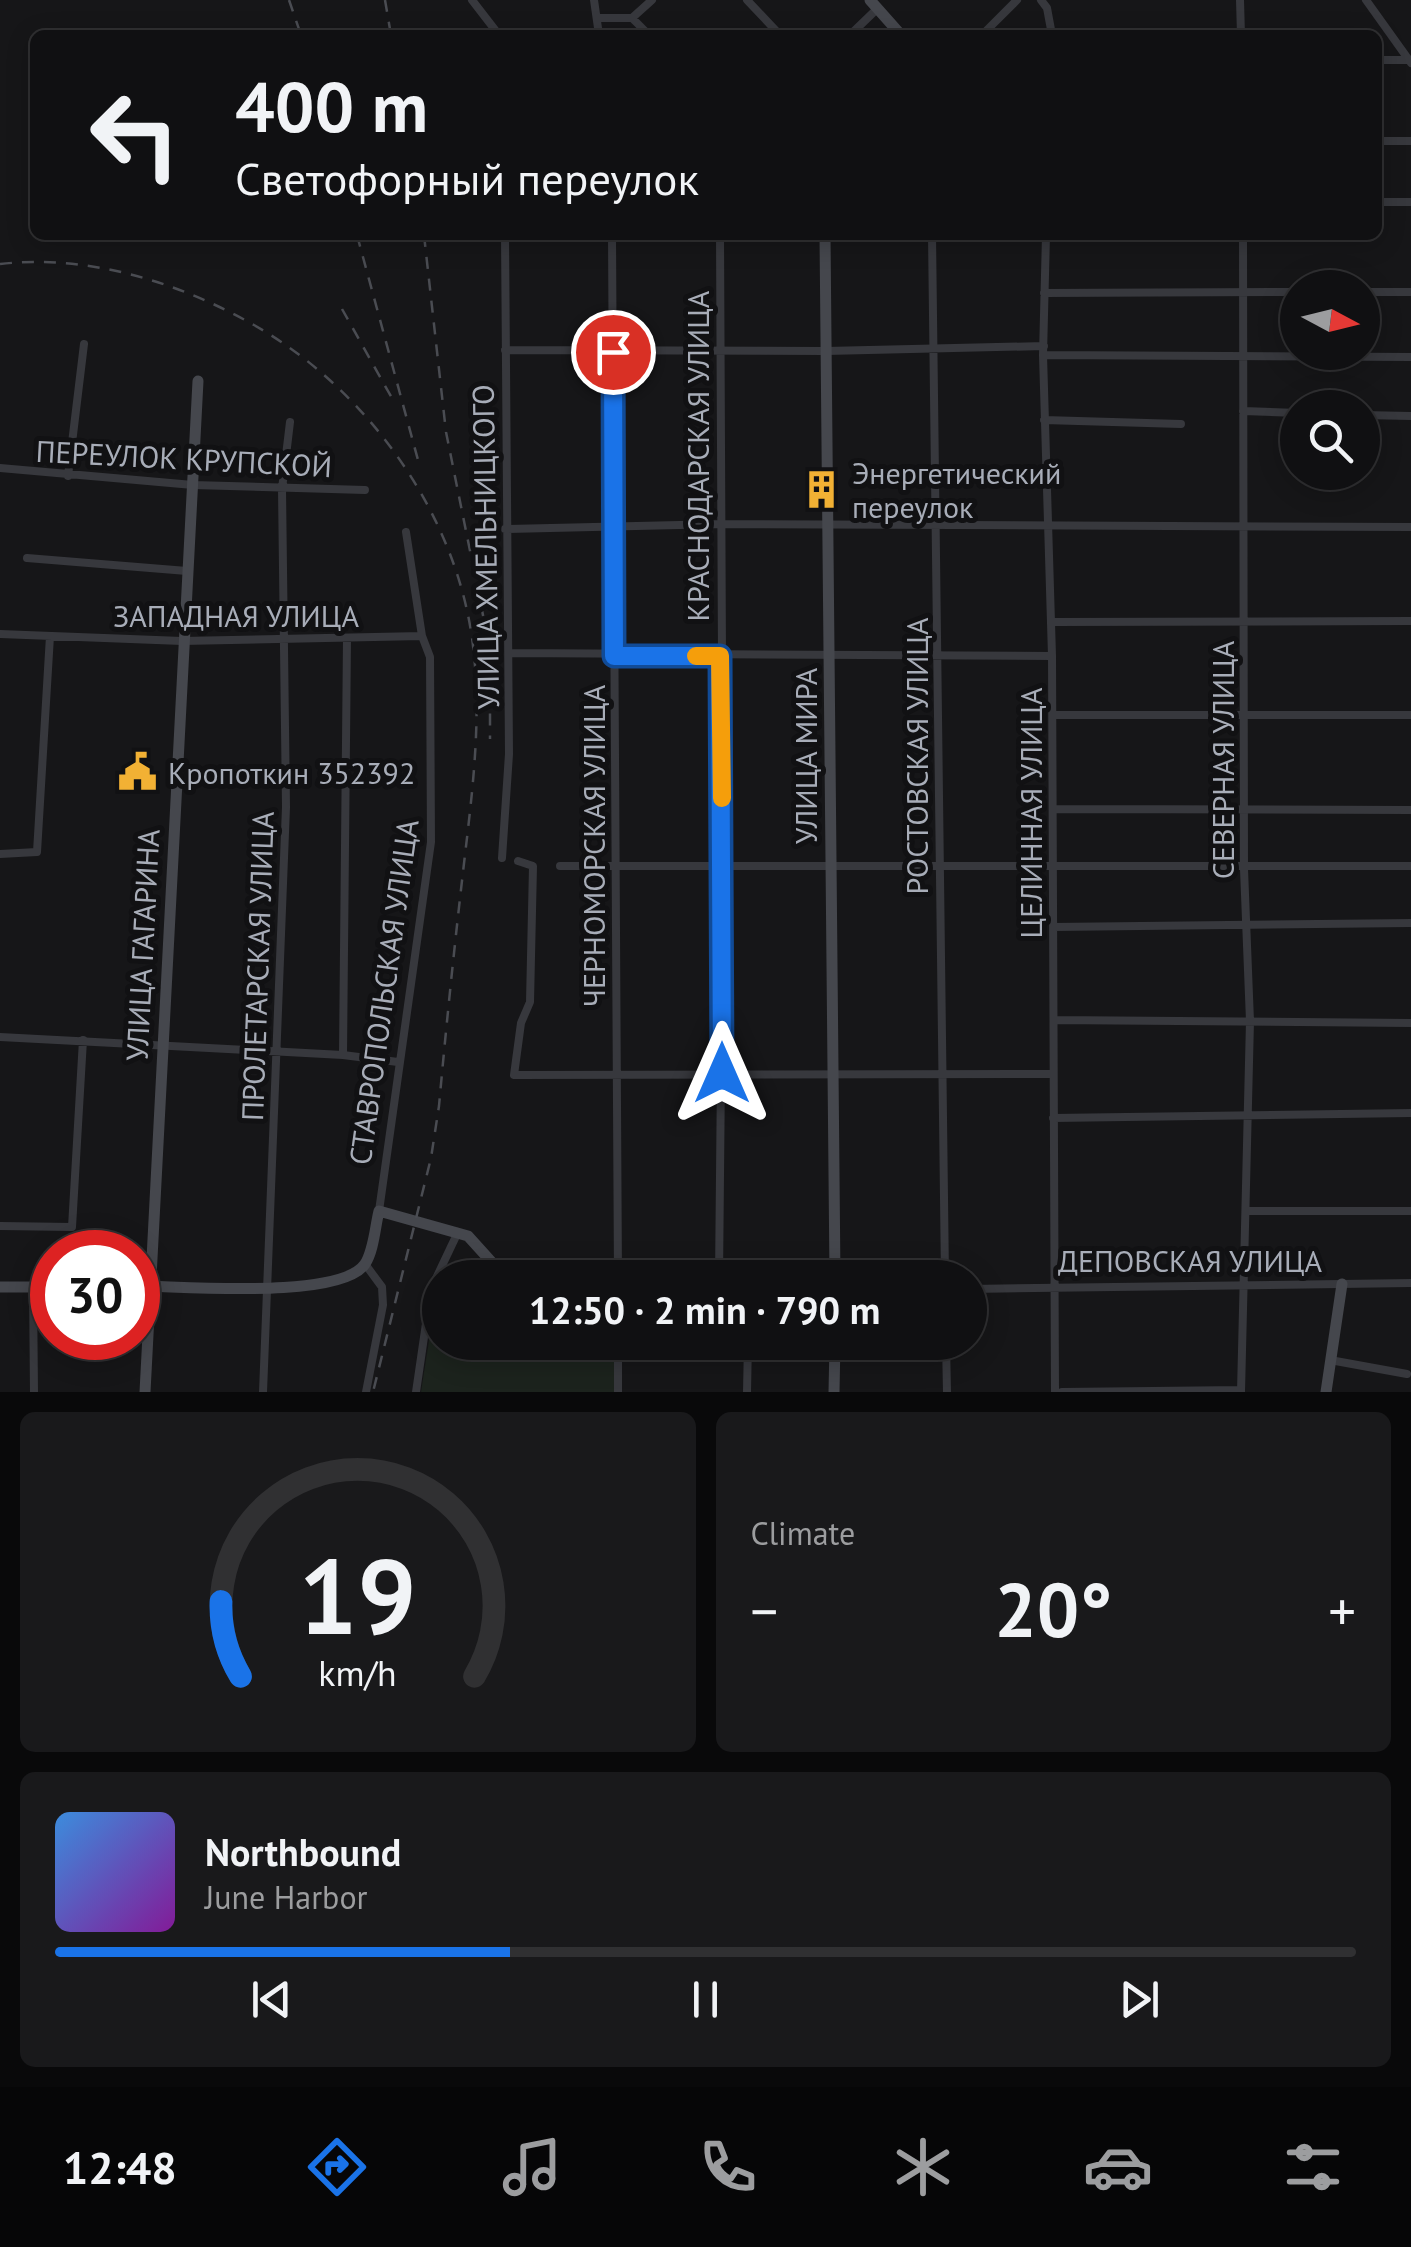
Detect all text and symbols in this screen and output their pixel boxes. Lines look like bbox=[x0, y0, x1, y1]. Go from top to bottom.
text: 400 m bbox=[235, 61, 428, 151]
icon: left bbox=[70, 70, 200, 200]
text: Светофорный переулок bbox=[235, 149, 699, 207]
north arrow bbox=[1280, 270, 1380, 370]
map controls bbox=[1280, 270, 1380, 490]
street label: КРАСНОДАРСКАЯ УЛИЦА bbox=[678, 290, 717, 621]
pin bbox=[571, 310, 656, 395]
icon: arrive bbox=[586, 325, 641, 380]
street label: УЛИЦА ХМЕЛЬНИЦКОГО bbox=[463, 384, 507, 710]
button: search bbox=[1280, 390, 1380, 490]
street label: ПЕРЕУЛОК КРУПСКОЙ bbox=[35, 431, 333, 485]
place label: Энергетический переулок bbox=[852, 453, 1061, 526]
building icon: Энергетический переулок bbox=[801, 468, 843, 510]
street label: ЗАПАДНАЯ УЛИЦА bbox=[113, 596, 359, 635]
street label: РОСТОВСКАЯ УЛИЦА bbox=[897, 617, 936, 895]
street label: СЕВЕРНАЯ УЛИЦА bbox=[1203, 640, 1242, 879]
street label: УЛИЦА МИРА bbox=[786, 667, 825, 844]
street label: ЧЕРНОМОРСКАЯ УЛИЦА bbox=[574, 684, 613, 1007]
street label: ЦЕЛИННАЯ УЛИЦА bbox=[1011, 687, 1050, 938]
public building icon: Кропоткин 352392 bbox=[117, 751, 159, 793]
place label: Кропоткин 352392 bbox=[168, 753, 415, 792]
street label: ПРОЛЕТАРСКАЯ УЛИЦА bbox=[232, 810, 282, 1121]
street label: СТАВРОПОЛЬСКАЯ УЛИЦА bbox=[339, 816, 427, 1167]
street label: УЛИЦА ГАГАРИНА bbox=[116, 828, 168, 1062]
position arrow bbox=[670, 1021, 774, 1125]
speed limit sign: 30 bbox=[30, 1230, 160, 1360]
street label: ДЕПОВСКАЯ УЛИЦА bbox=[1058, 1241, 1323, 1280]
text: 12:50 · 2 min · 790 m bbox=[529, 1285, 880, 1334]
text: Climate bbox=[751, 1512, 855, 1554]
text: 19 bbox=[299, 1528, 417, 1663]
text: 20° bbox=[994, 1561, 1112, 1658]
text: − bbox=[751, 1575, 778, 1646]
text: + bbox=[1328, 1575, 1356, 1646]
text: km/h bbox=[319, 1650, 397, 1696]
text: Northbound bbox=[205, 1827, 401, 1876]
text: June Harbor bbox=[205, 1876, 367, 1918]
icon: previous bbox=[244, 1972, 299, 2027]
icon: pause bbox=[678, 1972, 733, 2027]
icon: next bbox=[1112, 1972, 1167, 2027]
icon: directions bbox=[302, 2132, 372, 2202]
icon: music bbox=[497, 2132, 567, 2202]
icon: phone bbox=[693, 2132, 763, 2202]
icon: climate bbox=[888, 2132, 958, 2202]
icon: car bbox=[1083, 2132, 1153, 2202]
icon: filters bbox=[1278, 2132, 1348, 2202]
text: 12:48 bbox=[63, 2138, 177, 2196]

